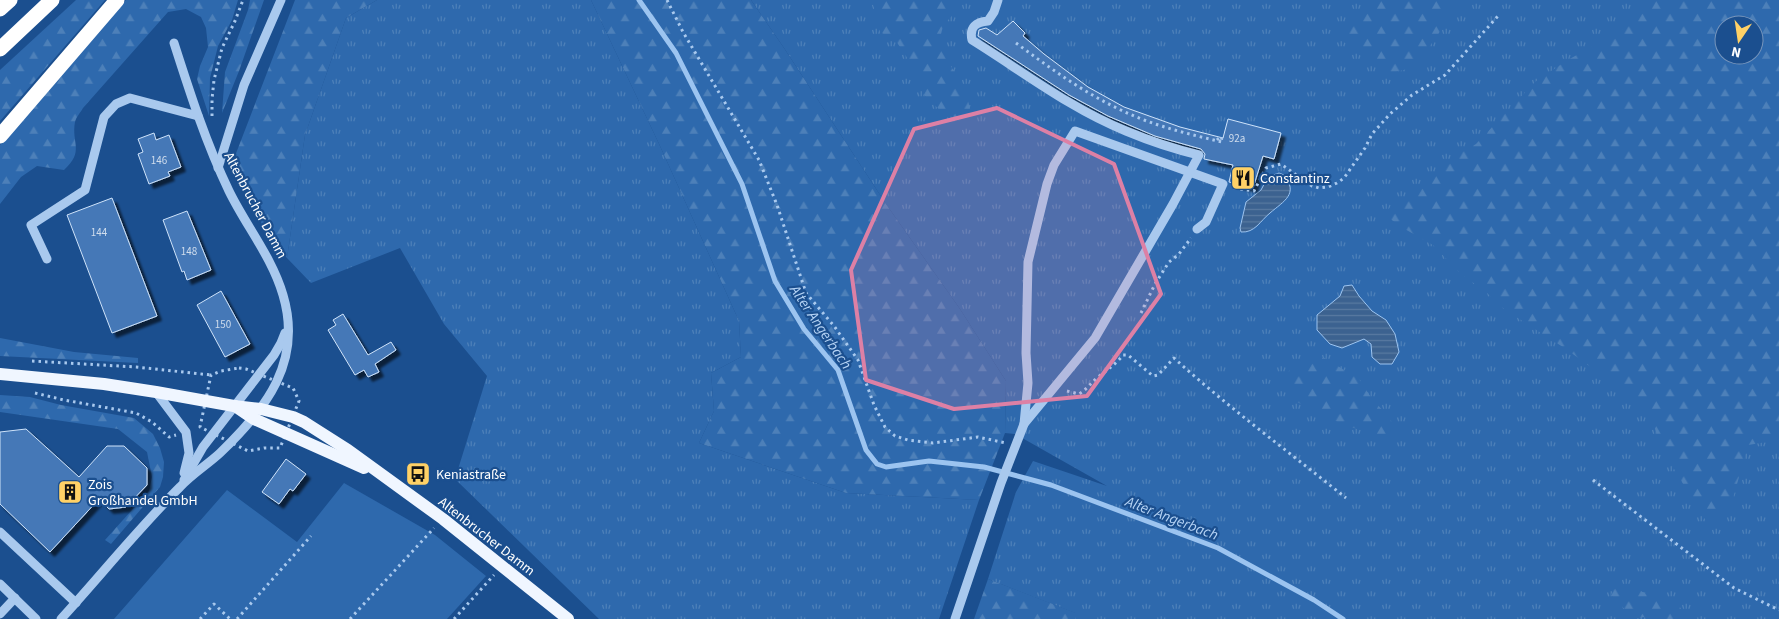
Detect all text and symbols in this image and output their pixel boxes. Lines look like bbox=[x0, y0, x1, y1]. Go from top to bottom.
north arrow bbox=[1714, 15, 1764, 65]
text: N bbox=[1730, 41, 1743, 62]
house number: 92a bbox=[1229, 131, 1245, 146]
street label: Altenbrucher Damm bbox=[219, 149, 292, 262]
house number: 146 bbox=[151, 153, 168, 168]
restaurant icon: Constantinz bbox=[1230, 165, 1256, 191]
place label: Constantinz bbox=[1260, 169, 1330, 189]
house number: 144 bbox=[91, 225, 108, 240]
house number: 148 bbox=[181, 244, 198, 259]
water label: Alter Angerbach bbox=[784, 280, 857, 374]
house number: 150 bbox=[215, 317, 231, 332]
bus stop icon: Keniastraße bbox=[405, 461, 431, 487]
place label: Keniastraße bbox=[436, 465, 506, 485]
place label: Zois Großhandel GmbH bbox=[88, 475, 198, 511]
building icon: Zois Großhandel GmbH bbox=[57, 479, 83, 505]
water label: Alter Angerbach bbox=[1122, 491, 1221, 546]
street label: Altenbrucher Damm bbox=[434, 493, 539, 581]

